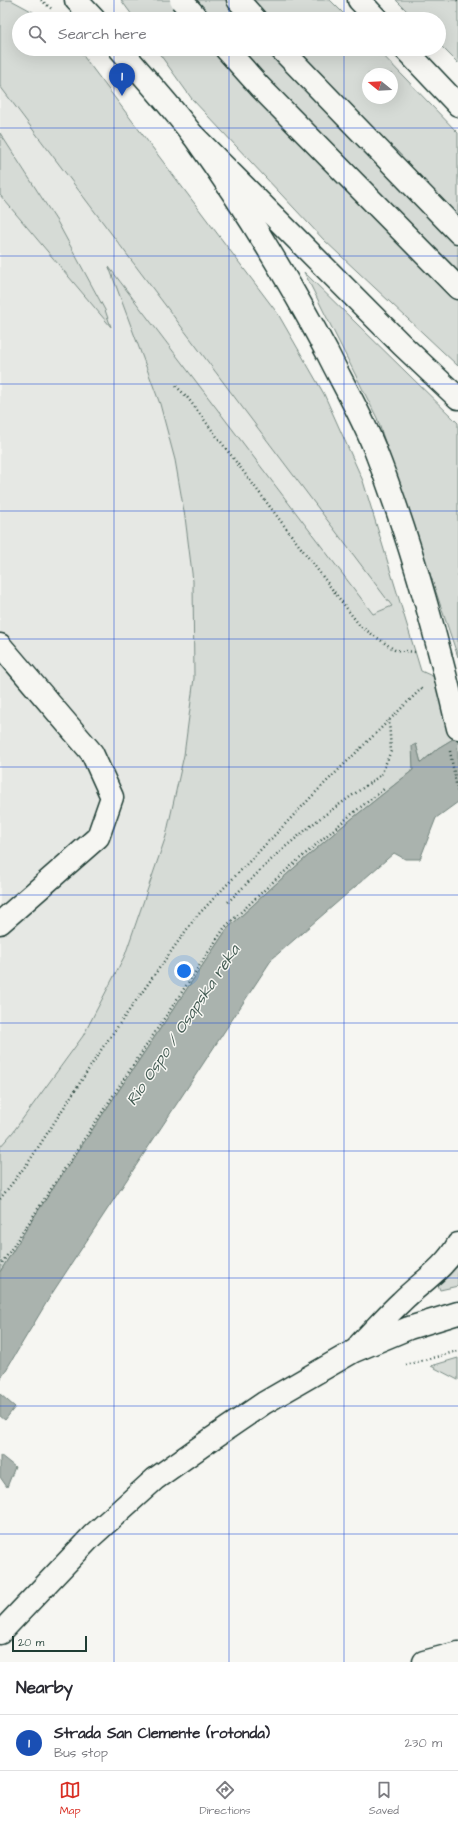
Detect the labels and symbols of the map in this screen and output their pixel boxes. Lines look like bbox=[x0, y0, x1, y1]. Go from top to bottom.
pin: 1 bbox=[109, 63, 135, 96]
north arrow bbox=[362, 68, 398, 104]
water label: Rio Ospo / Osapska reka bbox=[121, 940, 246, 1110]
your location bbox=[174, 961, 194, 981]
scale bar bbox=[12, 1634, 87, 1653]

